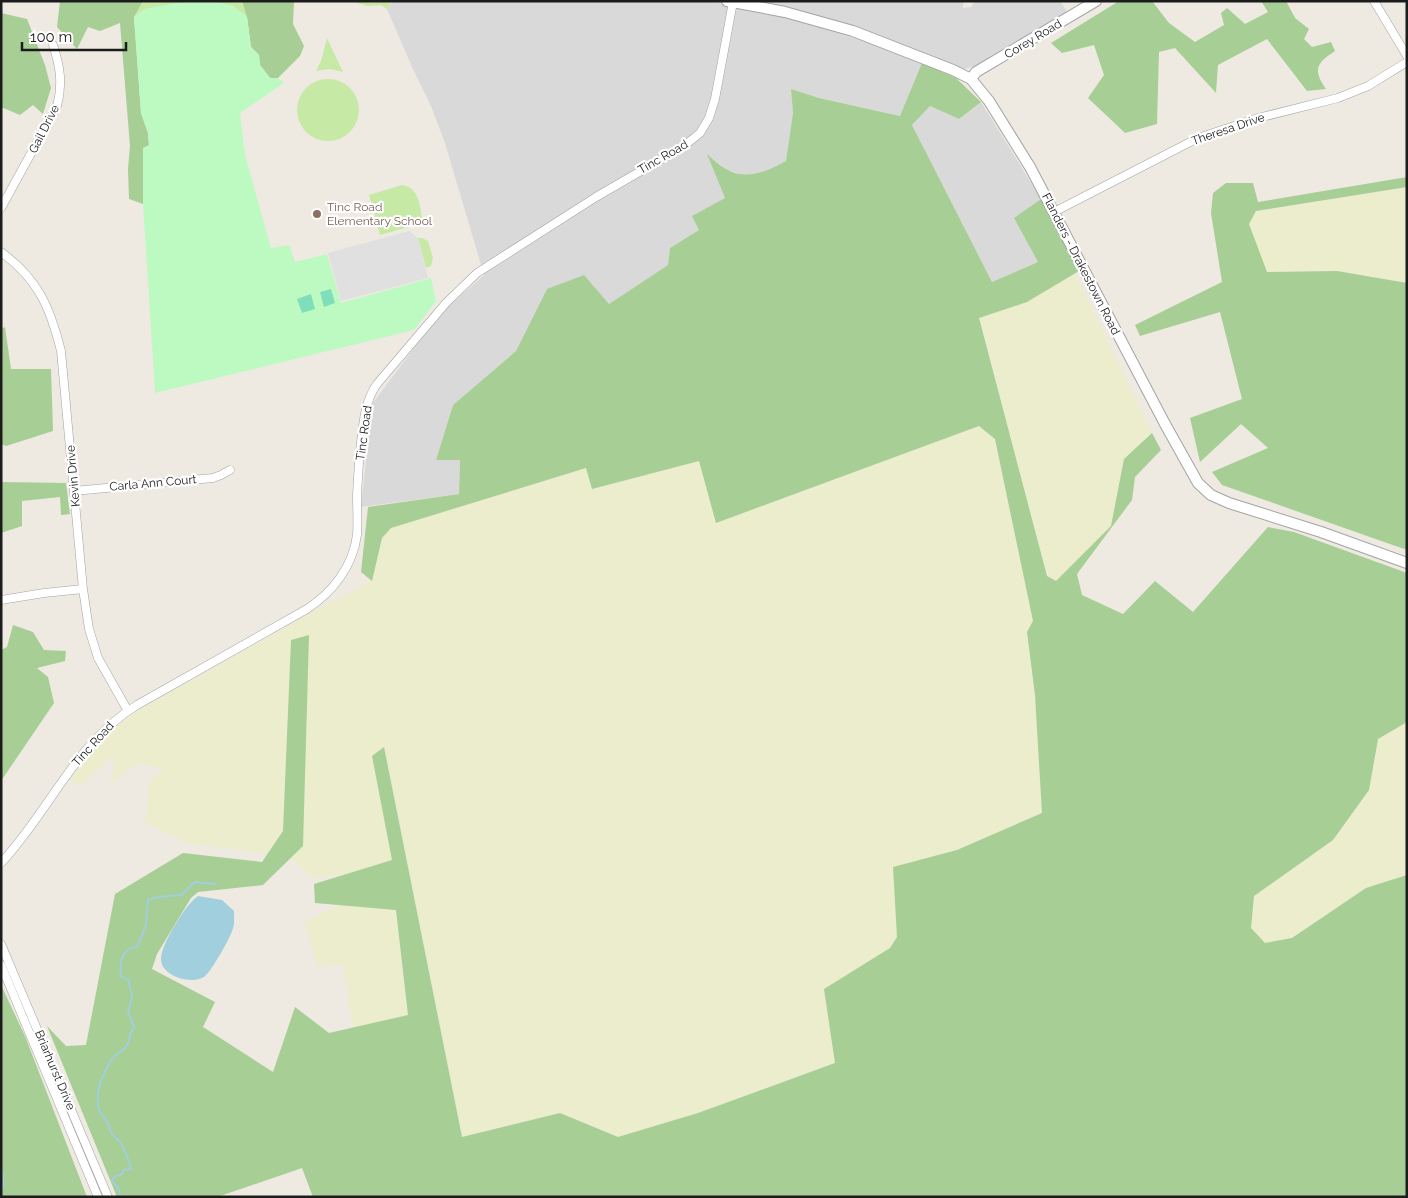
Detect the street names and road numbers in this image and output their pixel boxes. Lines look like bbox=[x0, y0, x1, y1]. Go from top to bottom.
street label: Corey Road bbox=[1002, 16, 1064, 62]
street label: Gail Drive bbox=[26, 103, 62, 155]
street label: Theresa Drive bbox=[1190, 110, 1266, 148]
street label: Tinc Road bbox=[636, 137, 690, 177]
street label: Flanders - Drakestown Road bbox=[1039, 191, 1123, 337]
street label: Tinc Road bbox=[353, 405, 375, 461]
street label: Kevin Drive bbox=[63, 445, 83, 507]
street label: Carla Ann Court bbox=[109, 472, 197, 494]
street label: Tinc Road bbox=[69, 719, 117, 769]
street label: Briarhurst Drive bbox=[32, 1028, 78, 1112]

